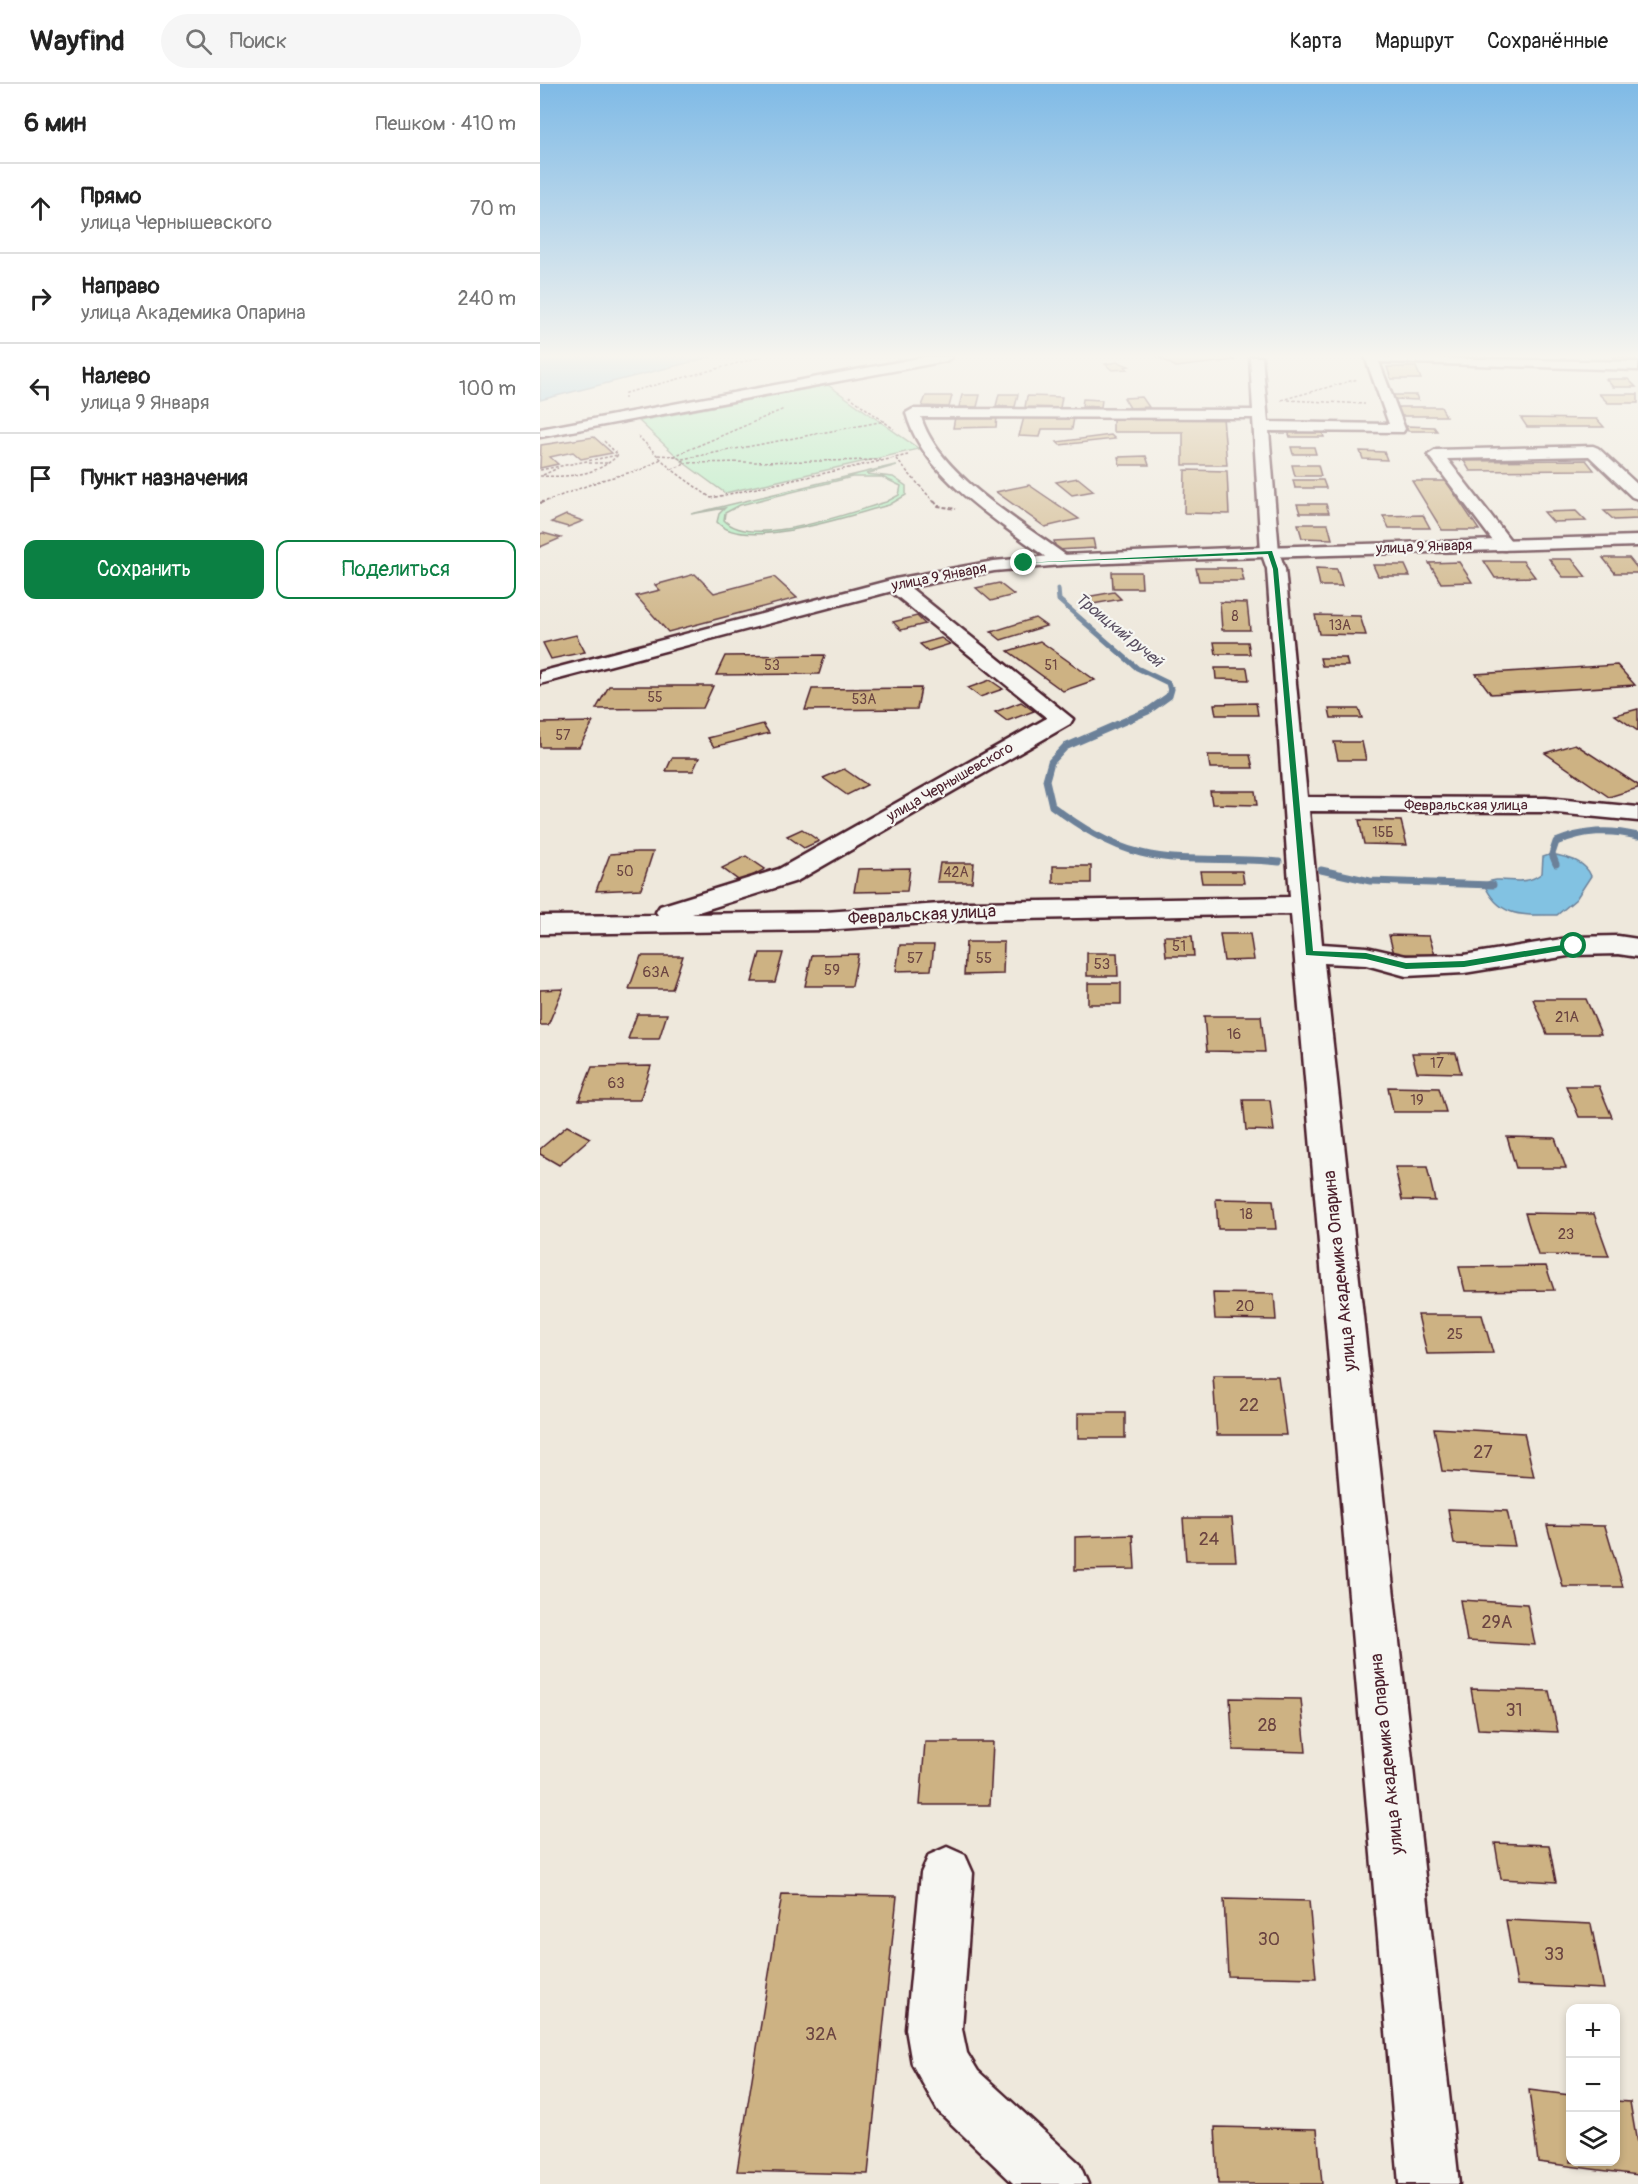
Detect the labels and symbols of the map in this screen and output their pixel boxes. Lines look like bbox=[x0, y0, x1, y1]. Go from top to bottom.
street label: улица 9 Января bbox=[1375, 536, 1472, 558]
route end bbox=[1010, 549, 1036, 575]
street label: улица 9 Января bbox=[889, 558, 988, 596]
water label: Троицкий ручей bbox=[1071, 589, 1168, 672]
house number: 8 bbox=[1231, 608, 1239, 625]
house number: 13А bbox=[1329, 617, 1351, 634]
house number: 53 bbox=[764, 657, 780, 674]
house number: 51 bbox=[1044, 657, 1058, 674]
house number: 55 bbox=[647, 689, 663, 706]
house number: 53А bbox=[852, 691, 876, 708]
house number: 57 bbox=[556, 727, 571, 744]
street label: улица Чернышевского bbox=[882, 738, 1017, 827]
street label: Февральская улица bbox=[1404, 796, 1528, 815]
house number: 15Б bbox=[1372, 824, 1394, 841]
house number: 50 bbox=[616, 863, 634, 880]
house number: 42А bbox=[943, 864, 969, 881]
street label: Февральская улица bbox=[847, 900, 997, 930]
route start bbox=[1560, 932, 1586, 958]
house number: 51 bbox=[1172, 937, 1186, 956]
house number: 57 bbox=[907, 949, 923, 968]
house number: 55 bbox=[976, 949, 992, 968]
house number: 53 bbox=[1094, 955, 1110, 974]
house number: 59 bbox=[824, 961, 840, 980]
house number: 63А bbox=[643, 963, 670, 982]
house number: 21А bbox=[1555, 1008, 1579, 1027]
house number: 16 bbox=[1227, 1025, 1241, 1044]
house number: 17 bbox=[1430, 1054, 1444, 1073]
house number: 63 bbox=[607, 1074, 625, 1093]
house number: 19 bbox=[1410, 1091, 1424, 1110]
street label: улица Академика Опарина bbox=[1318, 1169, 1362, 1374]
house number: 18 bbox=[1239, 1205, 1253, 1224]
house number: 23 bbox=[1558, 1225, 1574, 1244]
house number: 20 bbox=[1236, 1297, 1254, 1316]
house number: 25 bbox=[1447, 1325, 1463, 1344]
house number: 22 bbox=[1239, 1394, 1259, 1417]
house number: 27 bbox=[1473, 1441, 1493, 1464]
house number: 24 bbox=[1199, 1528, 1220, 1551]
house number: 29А bbox=[1481, 1611, 1513, 1634]
street label: улица Академика Опарина bbox=[1365, 1652, 1409, 1857]
house number: 31 bbox=[1505, 1699, 1523, 1722]
house number: 28 bbox=[1257, 1714, 1277, 1737]
house number: 30 bbox=[1258, 1928, 1280, 1951]
house number: 33 bbox=[1544, 1943, 1564, 1966]
house number: 32А bbox=[805, 2023, 837, 2046]

